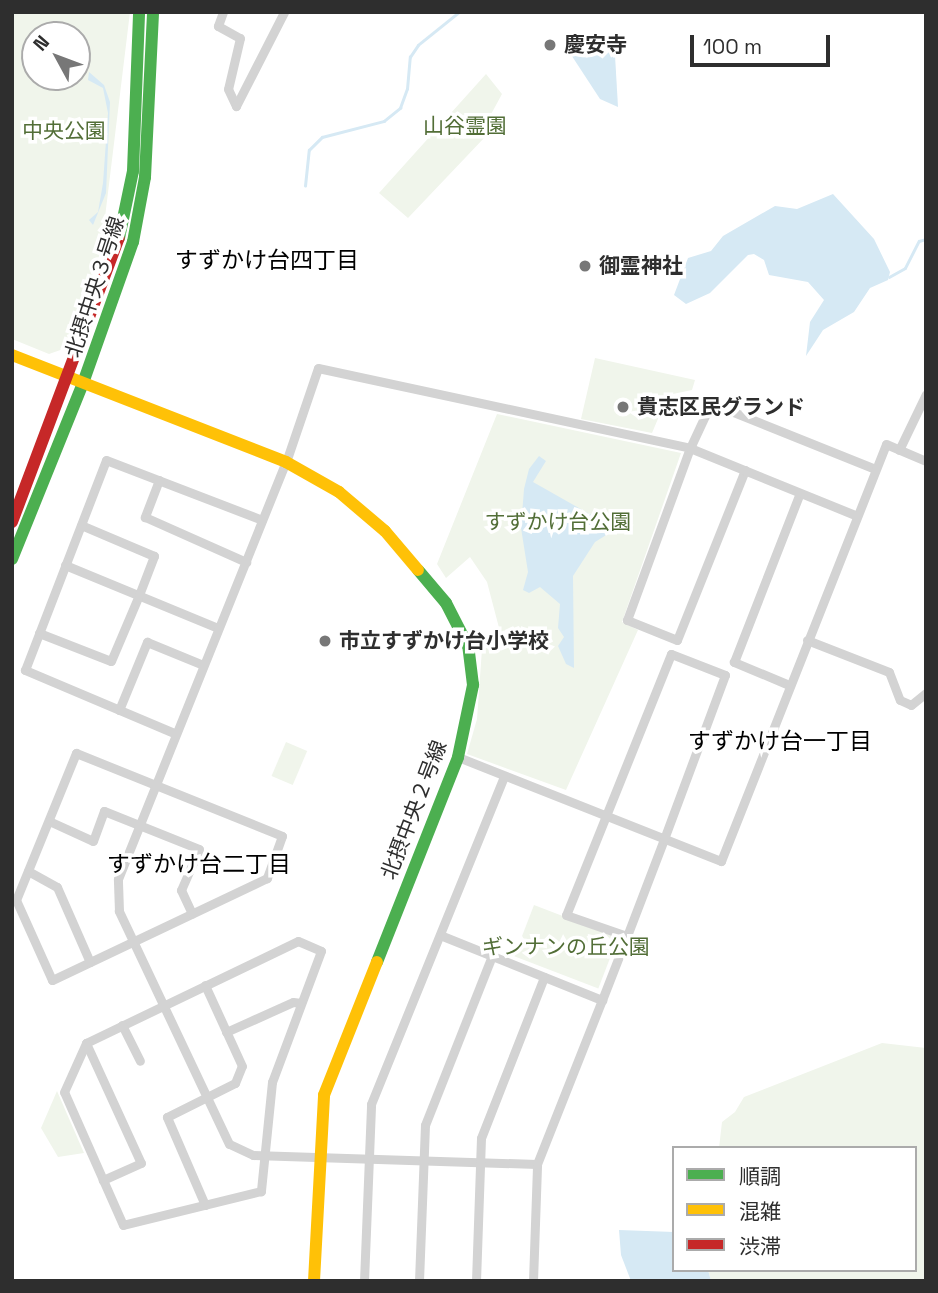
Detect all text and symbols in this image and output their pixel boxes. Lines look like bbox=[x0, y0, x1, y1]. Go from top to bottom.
north arrow bbox=[21, 21, 91, 91]
scale bar bbox=[693, 21, 833, 65]
text: N bbox=[28, 30, 55, 56]
place label: 慶安寺 bbox=[564, 32, 627, 58]
text: 100 m bbox=[703, 33, 762, 60]
marker: 慶安寺 bbox=[542, 37, 558, 53]
park label: 山谷霊園 bbox=[423, 113, 507, 139]
park label: 中央公園 bbox=[22, 118, 106, 144]
street label: 北摂中央３号線 bbox=[60, 213, 130, 361]
district label: すずかけ台四丁目 bbox=[175, 246, 359, 274]
place label: 御霊神社 bbox=[599, 253, 683, 279]
marker: 御霊神社 bbox=[577, 258, 593, 274]
place label: 貴志区民グランド bbox=[637, 394, 805, 420]
marker: 貴志区民グランド bbox=[615, 399, 631, 415]
park label: すずかけ台公園 bbox=[485, 509, 631, 535]
place label: 市立すずかけ台小学校 bbox=[339, 628, 549, 654]
marker: 市立すずかけ台小学校 bbox=[317, 633, 333, 649]
district label: すずかけ台一丁目 bbox=[688, 727, 872, 755]
street label: 北摂中央２号線 bbox=[376, 737, 452, 883]
district label: すずかけ台二丁目 bbox=[107, 850, 291, 878]
park label: ギンナンの丘公園 bbox=[482, 934, 650, 960]
legend bbox=[672, 1146, 917, 1272]
text: 順調 bbox=[739, 1163, 781, 1190]
text: 混雑 bbox=[739, 1198, 781, 1225]
text: 渋滞 bbox=[739, 1233, 781, 1260]

